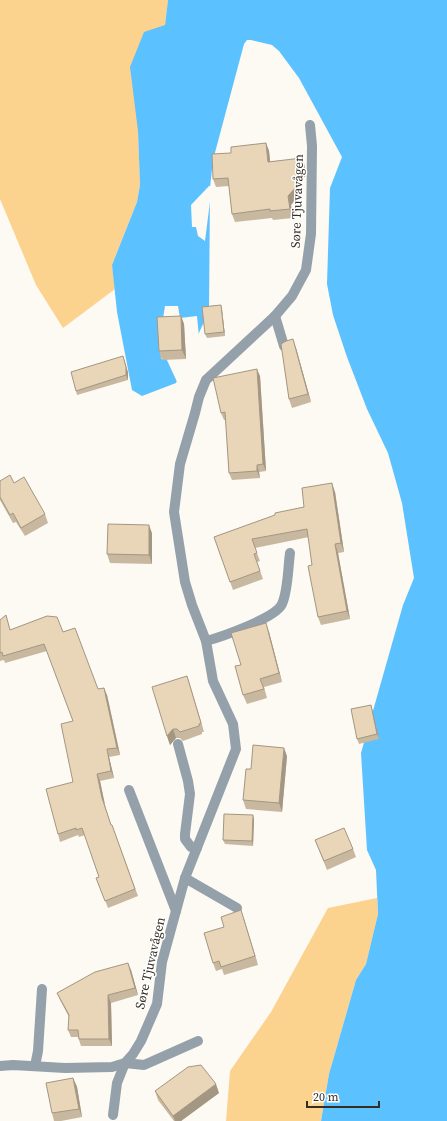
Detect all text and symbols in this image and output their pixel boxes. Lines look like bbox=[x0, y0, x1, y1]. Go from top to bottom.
street label: Søre Tjuvavågen bbox=[287, 154, 307, 248]
street label: Søre Tjuvavågen bbox=[131, 915, 169, 1011]
scale bar bbox=[307, 1083, 379, 1109]
text: 20 m bbox=[313, 1089, 339, 1105]

